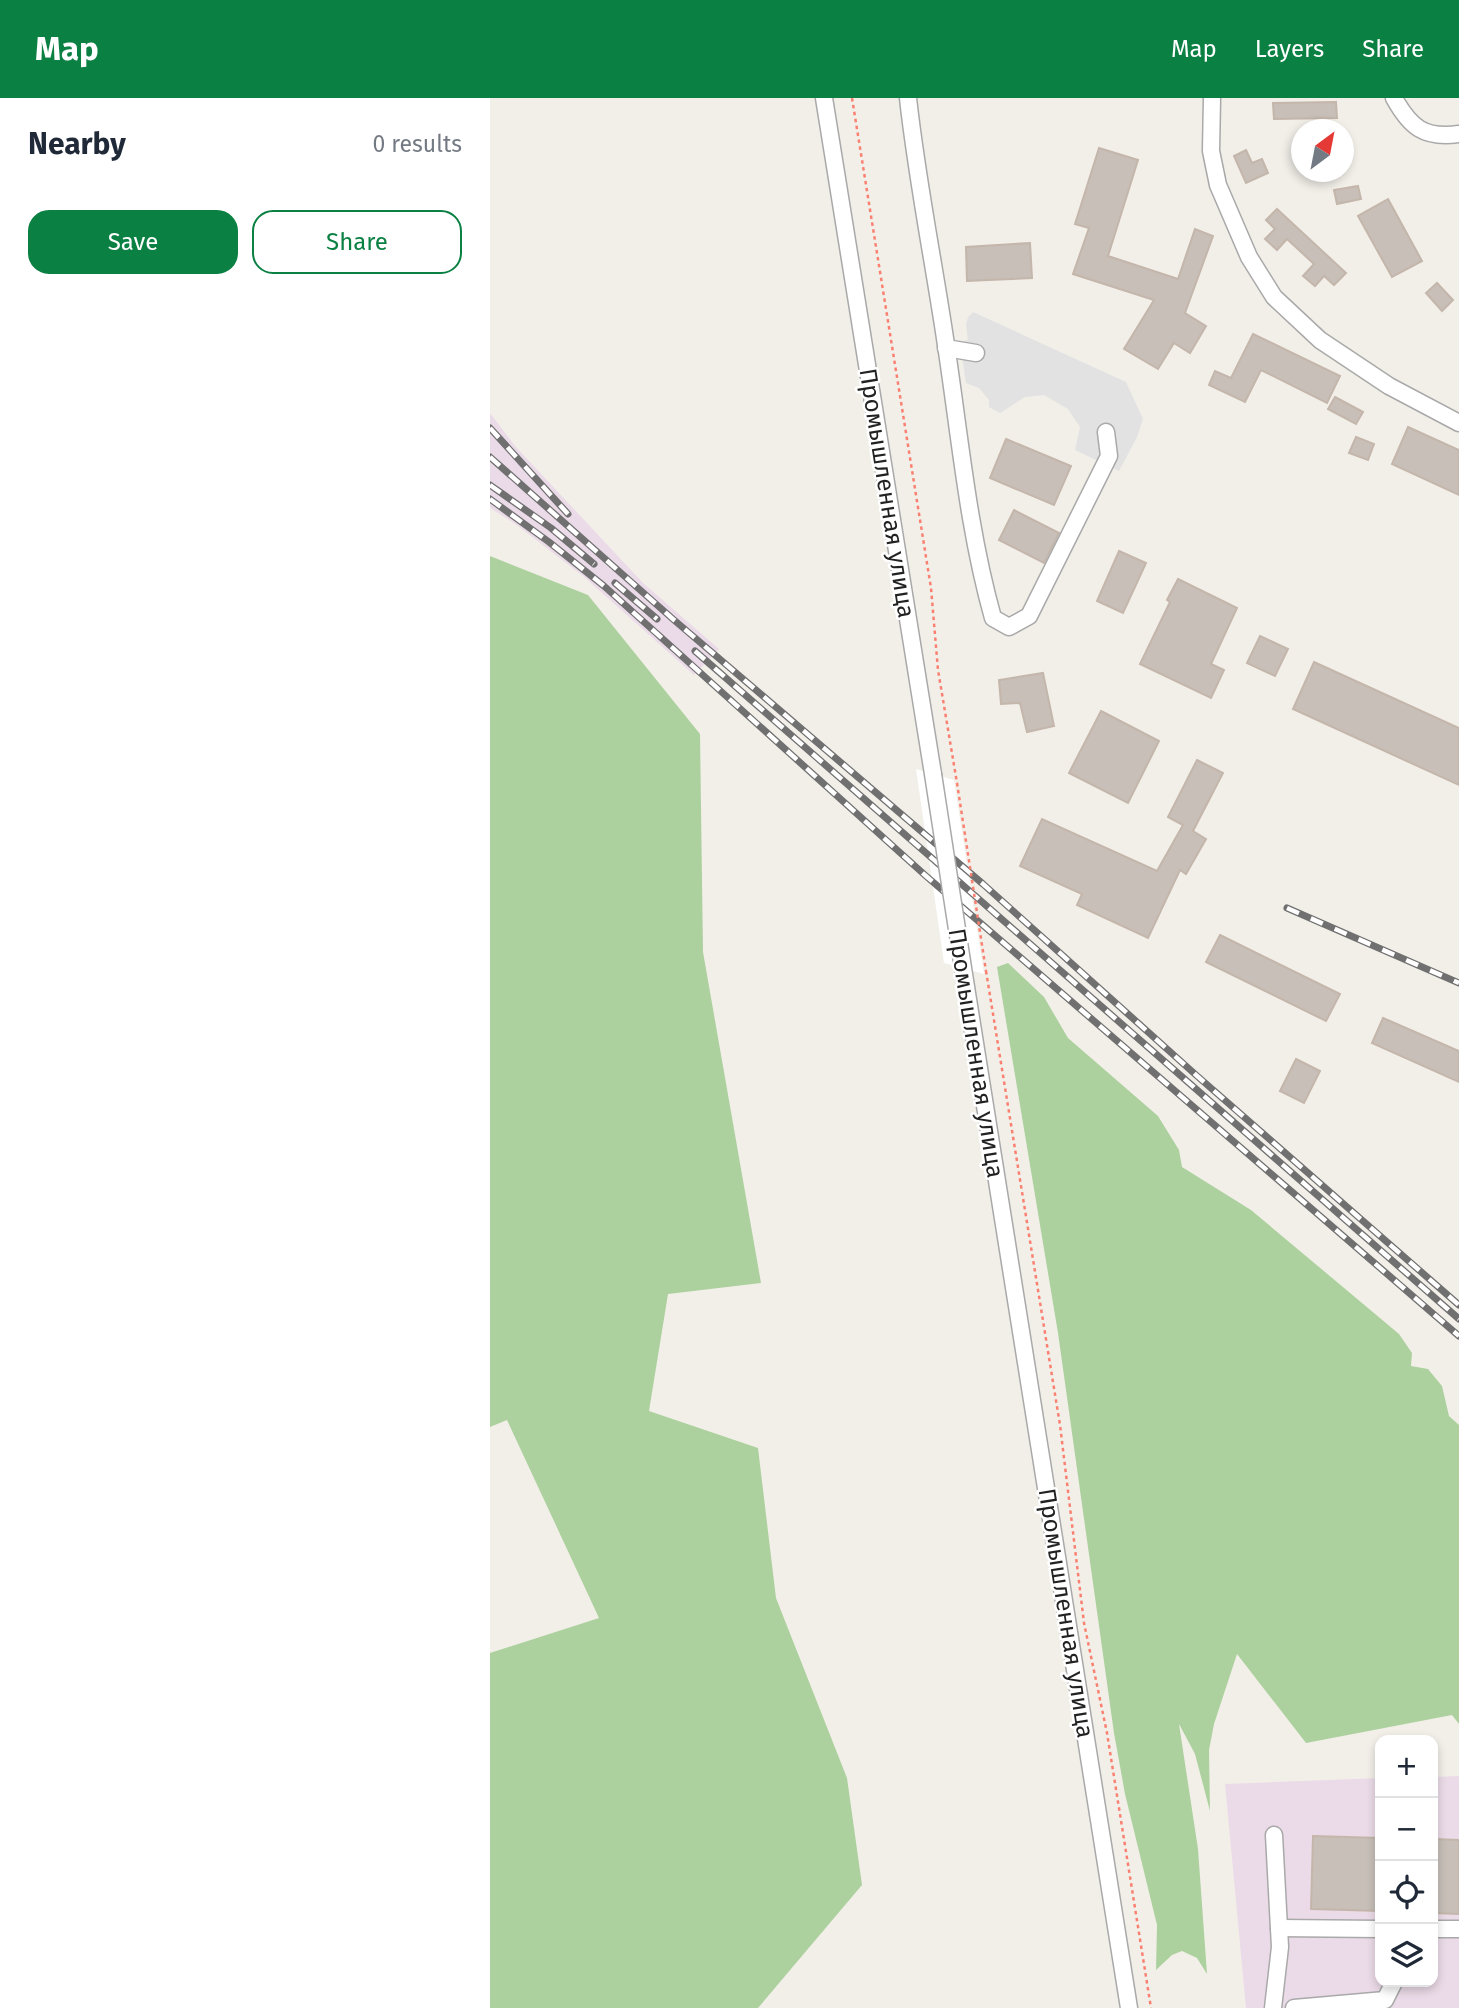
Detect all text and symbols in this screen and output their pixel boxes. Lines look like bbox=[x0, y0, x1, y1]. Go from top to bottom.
text: Map bbox=[35, 29, 99, 69]
text: Map bbox=[1171, 35, 1217, 63]
text: Layers bbox=[1255, 35, 1324, 63]
text: Share bbox=[1362, 35, 1424, 63]
north arrow bbox=[1291, 119, 1354, 182]
text: Nearby bbox=[28, 126, 126, 162]
text: 0 results bbox=[372, 130, 462, 158]
button: Save bbox=[28, 210, 238, 274]
button: Share bbox=[252, 210, 462, 274]
street label: Промышленная улица bbox=[853, 366, 921, 620]
street label: Промышленная улица bbox=[942, 926, 1010, 1180]
street label: Промышленная улица bbox=[1032, 1486, 1100, 1740]
map controls bbox=[1375, 1735, 1438, 1987]
button: + bbox=[1375, 1735, 1438, 1798]
button: − bbox=[1375, 1798, 1438, 1861]
button: locate bbox=[1375, 1861, 1438, 1924]
button: layers bbox=[1375, 1924, 1438, 1987]

